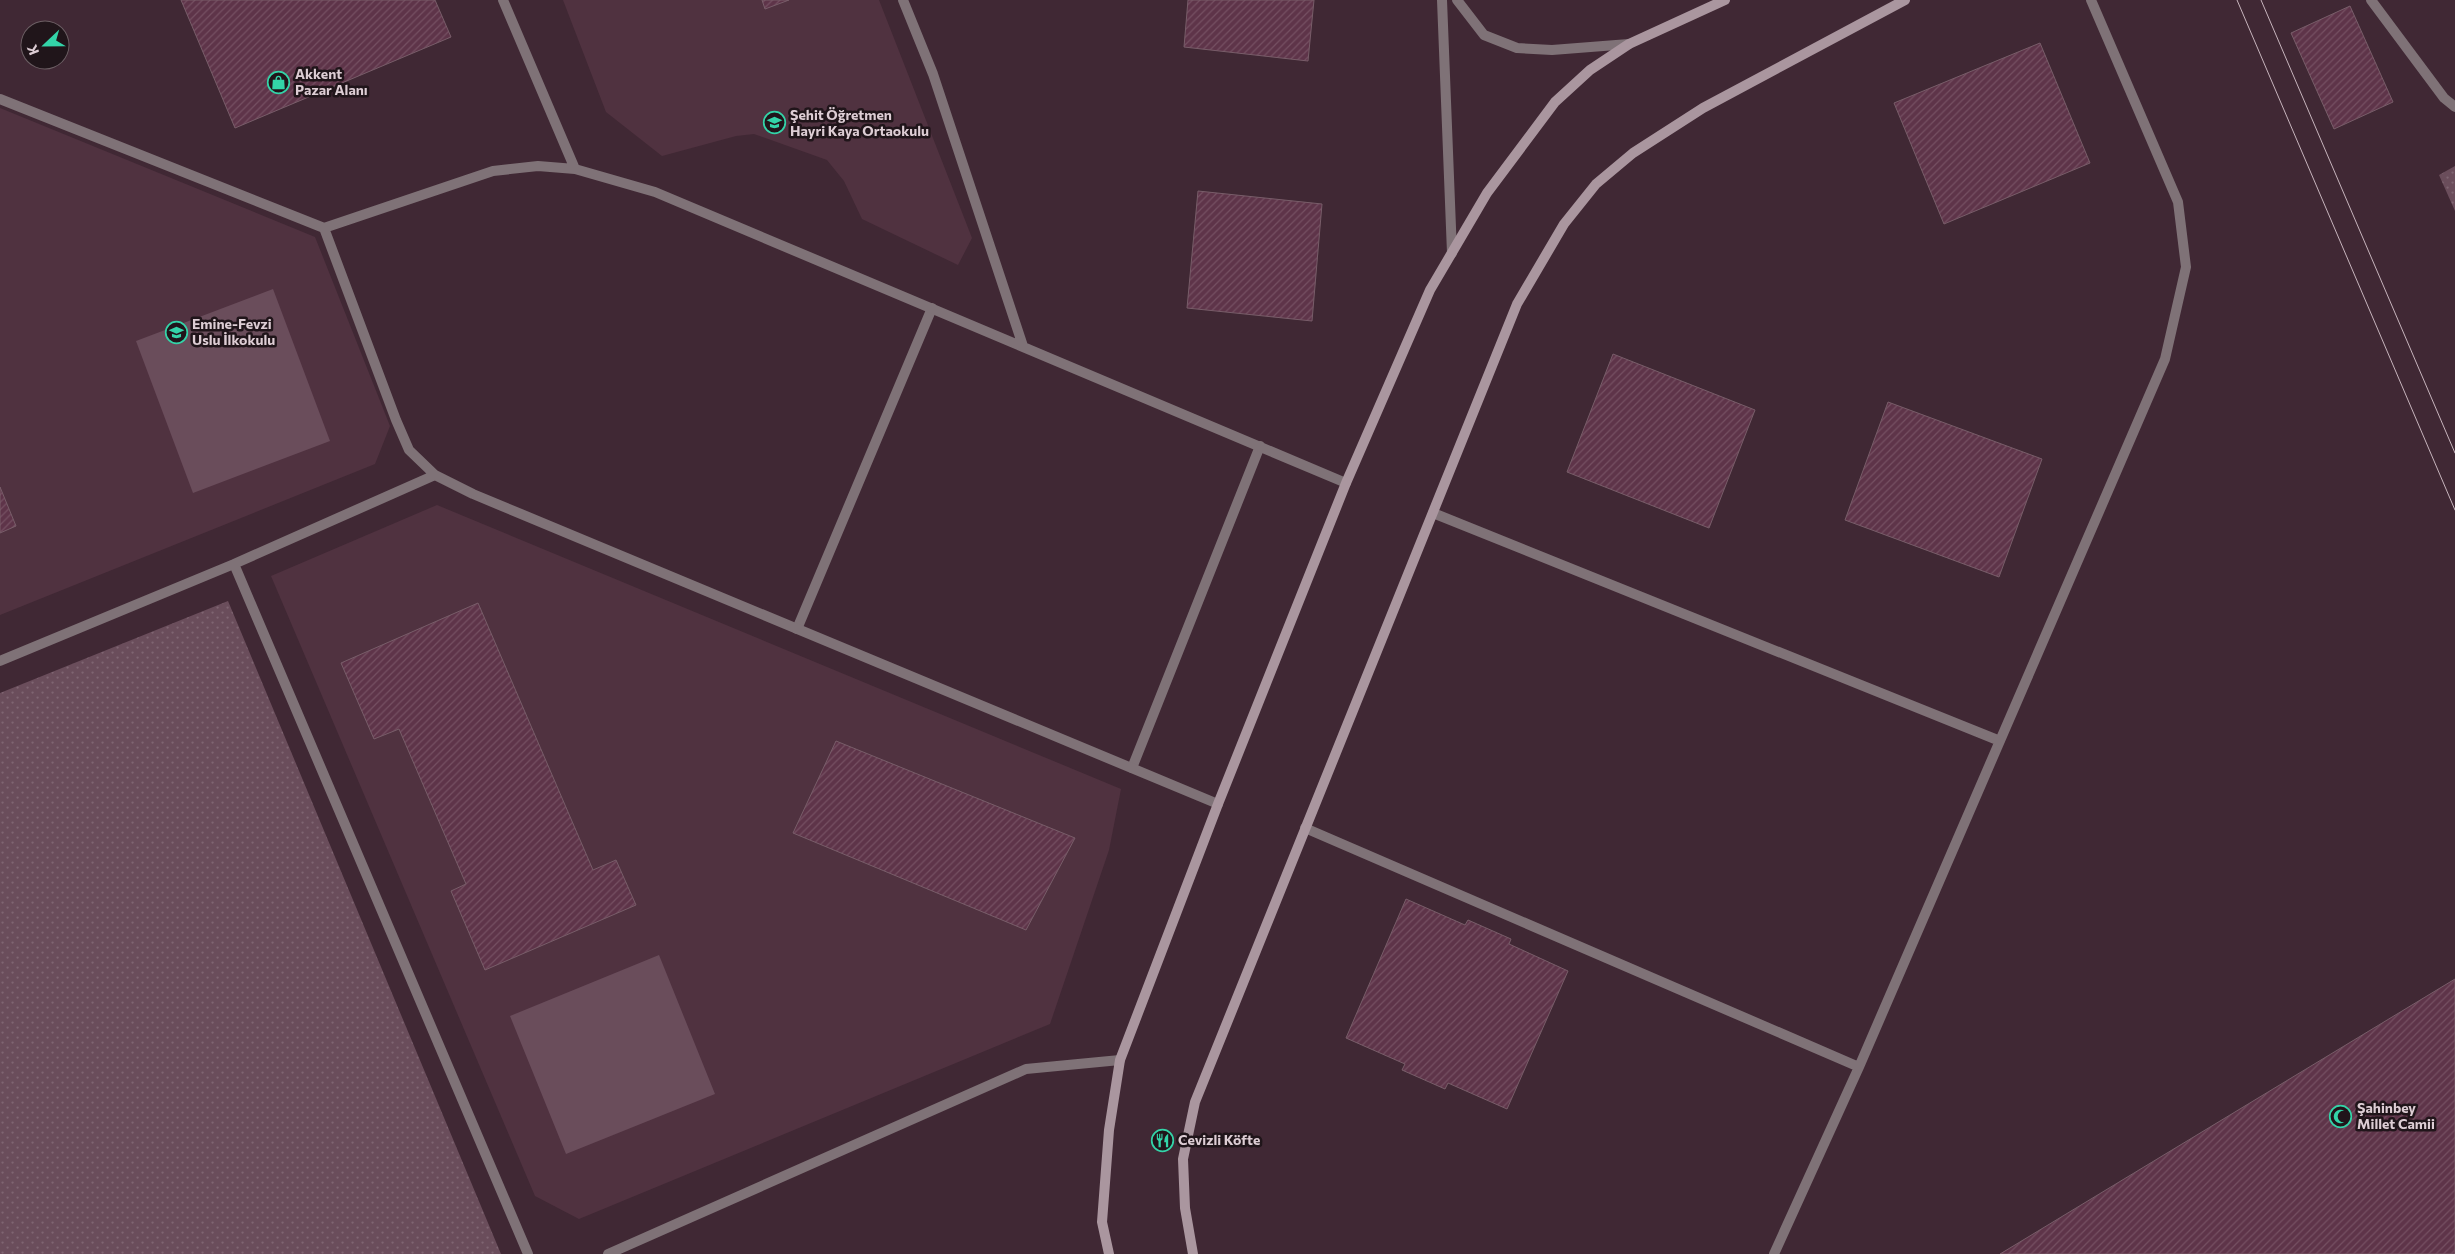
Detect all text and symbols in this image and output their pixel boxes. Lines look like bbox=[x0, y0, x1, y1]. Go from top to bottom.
north arrow bbox=[20, 20, 70, 70]
text: K bbox=[23, 42, 42, 58]
place label: Akkent Pazar Alanı bbox=[295, 65, 368, 98]
shop icon: Akkent Pazar Alanı bbox=[267, 70, 291, 94]
place label: Şehit Öğretmen Hayri Kaya Ortaokulu bbox=[790, 106, 929, 139]
school or university icon: Şehit Öğretmen Hayri Kaya Ortaokulu bbox=[762, 111, 786, 135]
place label: Emine-Fevzi Uslu İlkokulu bbox=[192, 315, 275, 348]
school or university icon: Emine-Fevzi Uslu İlkokulu bbox=[164, 320, 188, 344]
place label: Şahinbey Millet Camii bbox=[2357, 1099, 2435, 1132]
mosque icon: Şahinbey Millet Camii bbox=[2329, 1104, 2353, 1128]
restaurant icon: Cevizli Köfte bbox=[1150, 1128, 1174, 1152]
place label: Cevizli Köfte bbox=[1178, 1131, 1260, 1148]

